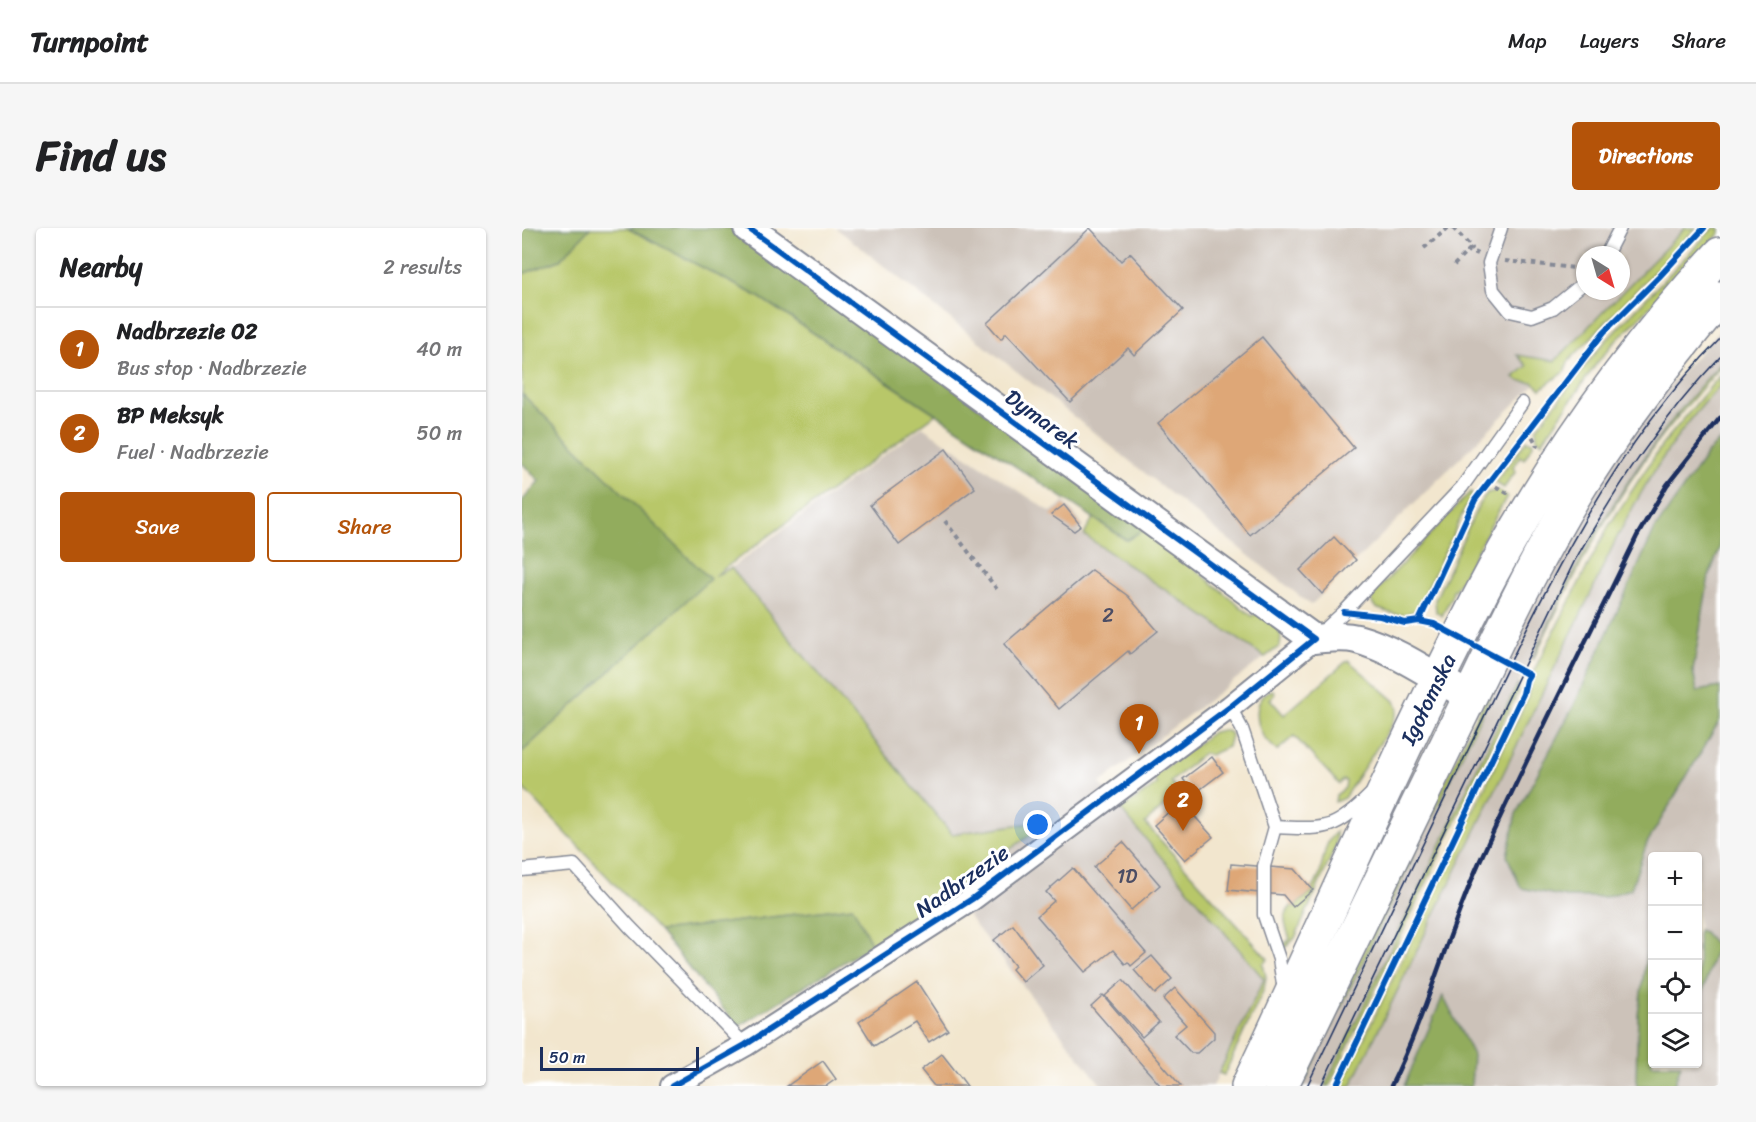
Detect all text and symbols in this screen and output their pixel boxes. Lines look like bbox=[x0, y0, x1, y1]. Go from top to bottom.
text: Turnpoint bbox=[30, 17, 149, 66]
text: Map bbox=[1508, 22, 1547, 60]
text: Layers bbox=[1580, 22, 1639, 60]
text: Share bbox=[1672, 22, 1726, 60]
text: Find us bbox=[36, 119, 166, 193]
button: Directions bbox=[1572, 122, 1720, 190]
text: Nearby bbox=[60, 244, 142, 290]
north arrow bbox=[1576, 246, 1630, 300]
text: 2 results bbox=[383, 250, 462, 285]
text: Nadbrzezie 02 bbox=[117, 312, 258, 351]
text: 1 bbox=[75, 332, 84, 367]
text: 40 m bbox=[416, 332, 462, 367]
text: Bus stop · Nadbrzezie bbox=[117, 351, 307, 386]
street label: Dymarek bbox=[996, 378, 1088, 460]
text: BP Meksyk bbox=[117, 396, 223, 435]
text: 2 bbox=[74, 416, 85, 451]
text: 50 m bbox=[417, 416, 462, 451]
text: Fuel · Nadbrzezie bbox=[117, 435, 269, 470]
button: Save bbox=[60, 492, 255, 562]
button: Share bbox=[267, 492, 462, 562]
house number: 2 bbox=[1102, 598, 1114, 633]
street label: Igołomska bbox=[1389, 646, 1467, 752]
pin: 1 bbox=[1120, 704, 1158, 754]
pin: 2 bbox=[1164, 782, 1202, 831]
your location bbox=[1023, 810, 1052, 839]
street label: Nadbrzezie bbox=[906, 834, 1018, 928]
map controls bbox=[1648, 852, 1702, 1068]
button: + bbox=[1648, 852, 1702, 906]
house number: 1D bbox=[1117, 859, 1137, 894]
button: − bbox=[1648, 906, 1702, 960]
button: locate bbox=[1648, 960, 1702, 1014]
button: layers bbox=[1648, 1014, 1702, 1068]
text: 50 m bbox=[549, 1043, 585, 1072]
scale bar bbox=[540, 1044, 699, 1072]

